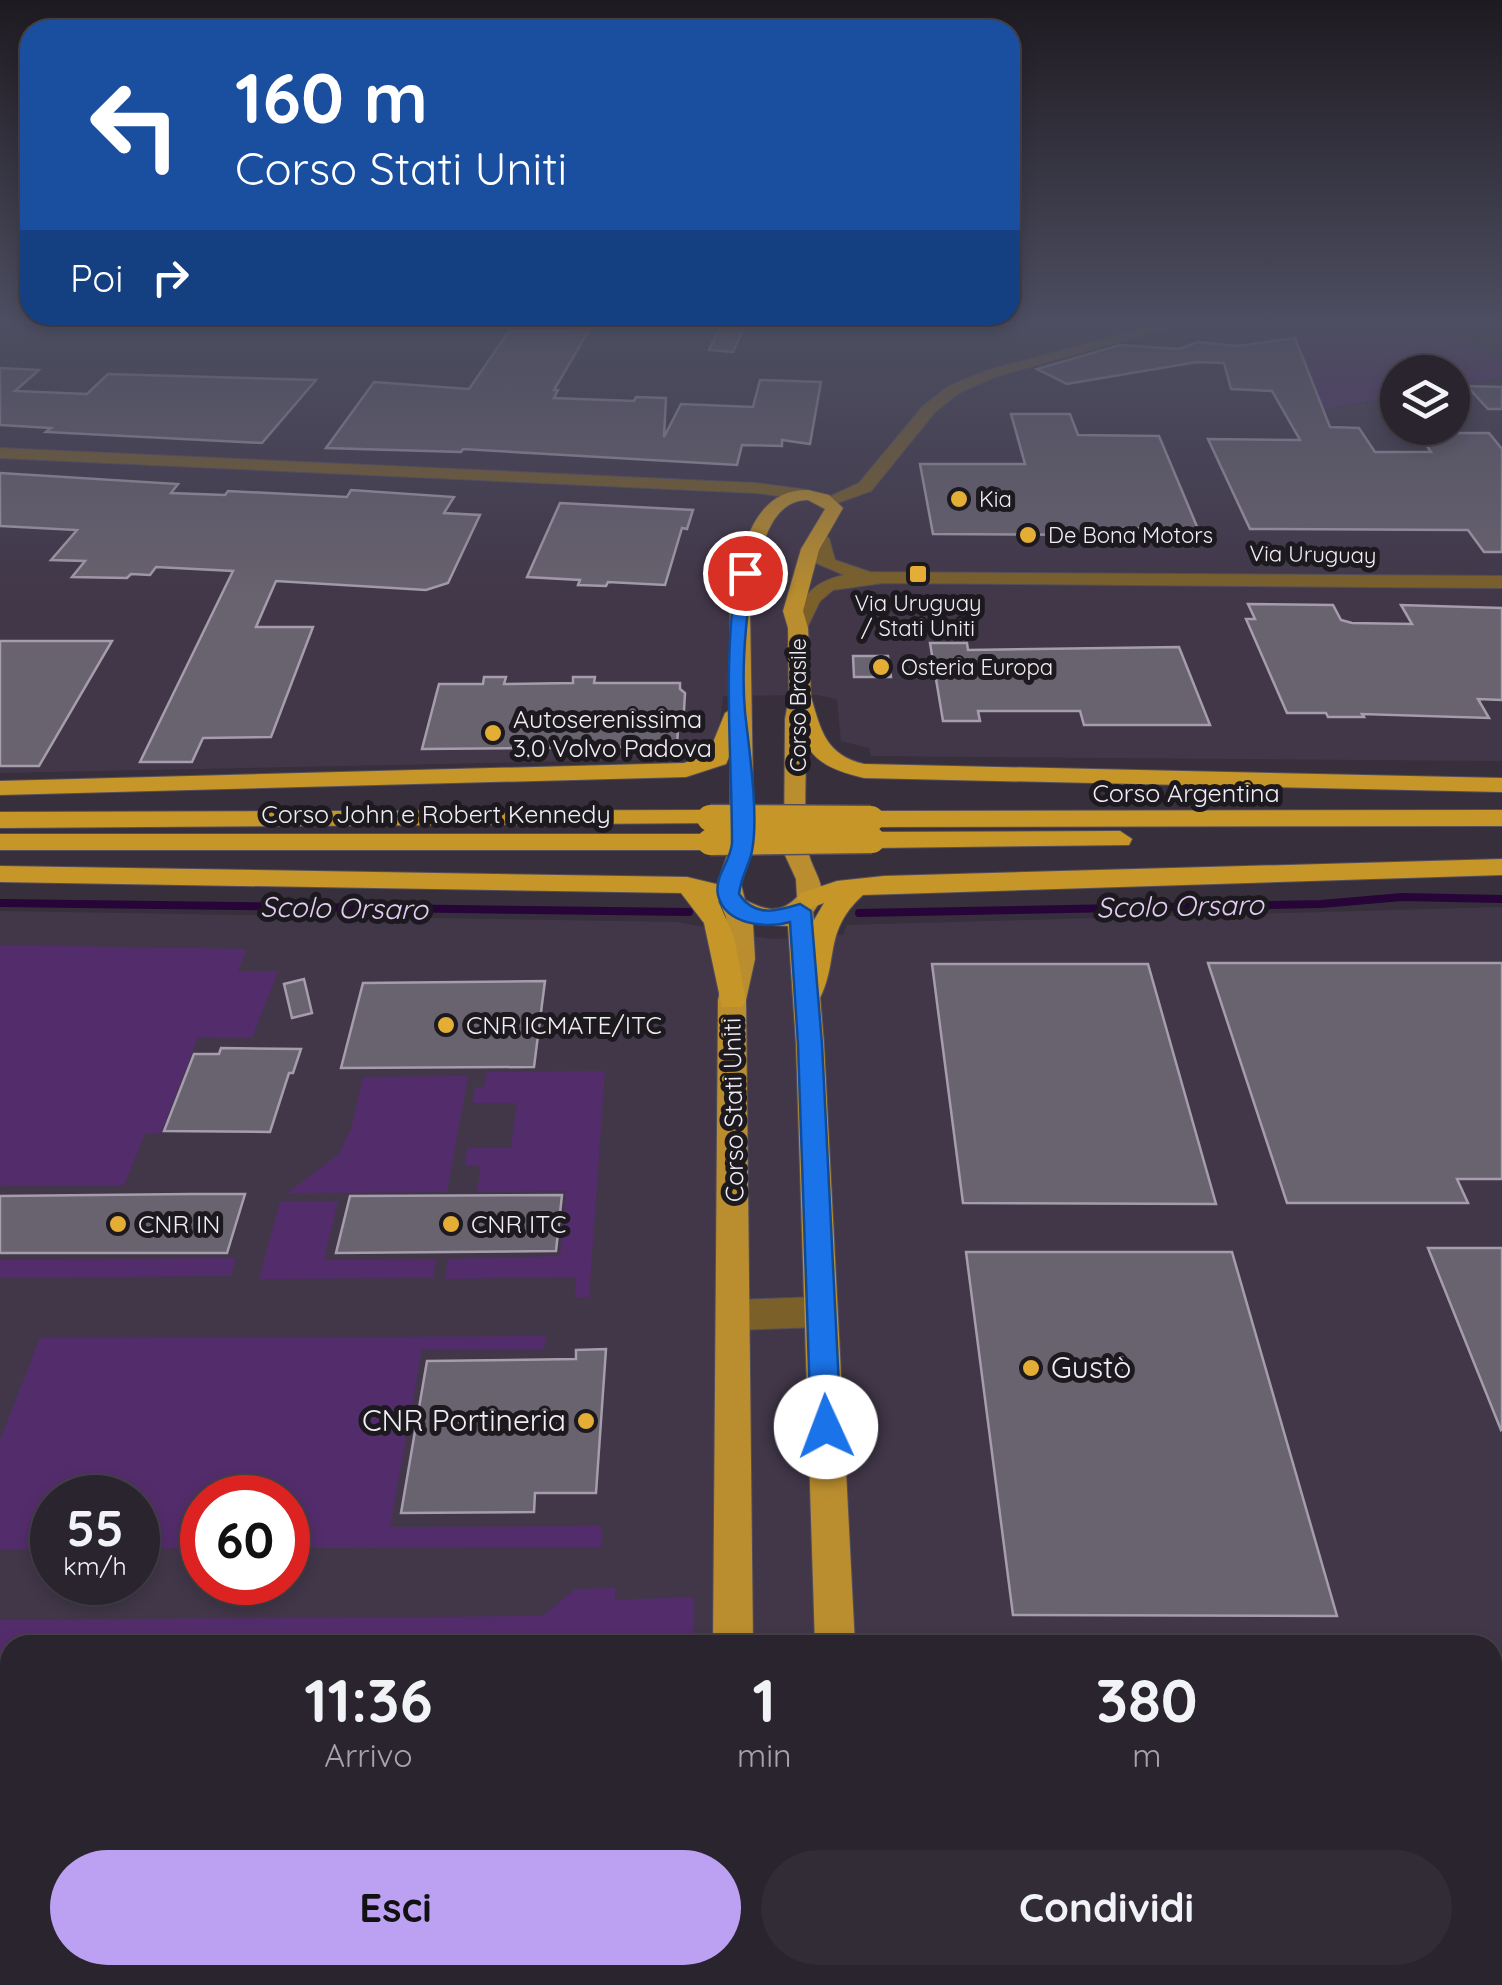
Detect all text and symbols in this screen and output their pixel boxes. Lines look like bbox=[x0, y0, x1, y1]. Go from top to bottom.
text: 160 m bbox=[235, 53, 428, 141]
icon: left bbox=[70, 60, 200, 190]
text: Corso Stati Uniti bbox=[235, 140, 567, 196]
icon: right bbox=[143, 250, 198, 305]
text: Poi bbox=[70, 254, 123, 302]
map controls bbox=[1380, 355, 1470, 445]
button: layers bbox=[1380, 355, 1470, 445]
place label: Kia bbox=[979, 485, 1012, 513]
marker: Kia bbox=[948, 488, 970, 510]
place label: De Bona Motors bbox=[1048, 521, 1213, 549]
marker: De Bona Motors bbox=[1017, 524, 1039, 546]
pin bbox=[703, 531, 788, 616]
street label: Via Uruguay bbox=[1249, 539, 1377, 569]
icon: arrive bbox=[718, 546, 773, 601]
marker: Via Uruguay / Stati Uniti bbox=[907, 563, 929, 585]
place label: Via Uruguay / Stati Uniti bbox=[854, 589, 982, 642]
street label: Corso Brasile bbox=[784, 638, 812, 772]
place label: Osteria Europa bbox=[901, 653, 1053, 681]
marker: Osteria Europa bbox=[870, 656, 892, 678]
place label: Autoserenissima 3.0 Volvo Padova bbox=[513, 703, 712, 763]
marker: Autoserenissima 3.0 Volvo Padova bbox=[482, 722, 504, 744]
street label: Corso Argentina bbox=[1092, 777, 1280, 808]
street label: Corso John e Robert Kennedy bbox=[261, 798, 611, 829]
water label: Scolo Orsaro bbox=[1096, 887, 1265, 924]
water label: Scolo Orsaro bbox=[260, 889, 429, 926]
place label: CNR ICMATE/ITC bbox=[466, 1009, 662, 1040]
marker: CNR ICMATE/ITC bbox=[435, 1014, 457, 1036]
street label: Corso Stati Uniti bbox=[715, 1018, 750, 1203]
place label: CNR IN bbox=[138, 1208, 221, 1239]
place label: CNR ITC bbox=[471, 1208, 566, 1239]
marker: CNR IN bbox=[107, 1213, 129, 1235]
marker: CNR ITC bbox=[440, 1213, 462, 1235]
place label: Gustò bbox=[1051, 1348, 1131, 1386]
marker: Gustò bbox=[1020, 1357, 1042, 1379]
position arrow bbox=[774, 1375, 878, 1479]
place label: CNR Portineria bbox=[362, 1401, 566, 1439]
marker: CNR Portineria bbox=[575, 1410, 597, 1432]
speed limit sign: 60 bbox=[180, 1475, 310, 1605]
text: 55 bbox=[66, 1496, 124, 1559]
text: km/h bbox=[63, 1550, 127, 1581]
text: 11:36 bbox=[304, 1662, 433, 1737]
text: 1 bbox=[753, 1662, 776, 1737]
text: 380 bbox=[1096, 1662, 1198, 1737]
text: Arrivo bbox=[324, 1735, 413, 1775]
text: min bbox=[737, 1735, 792, 1775]
text: m bbox=[1132, 1735, 1161, 1775]
button: Esci bbox=[50, 1850, 741, 1965]
button: Condividi bbox=[761, 1850, 1452, 1965]

